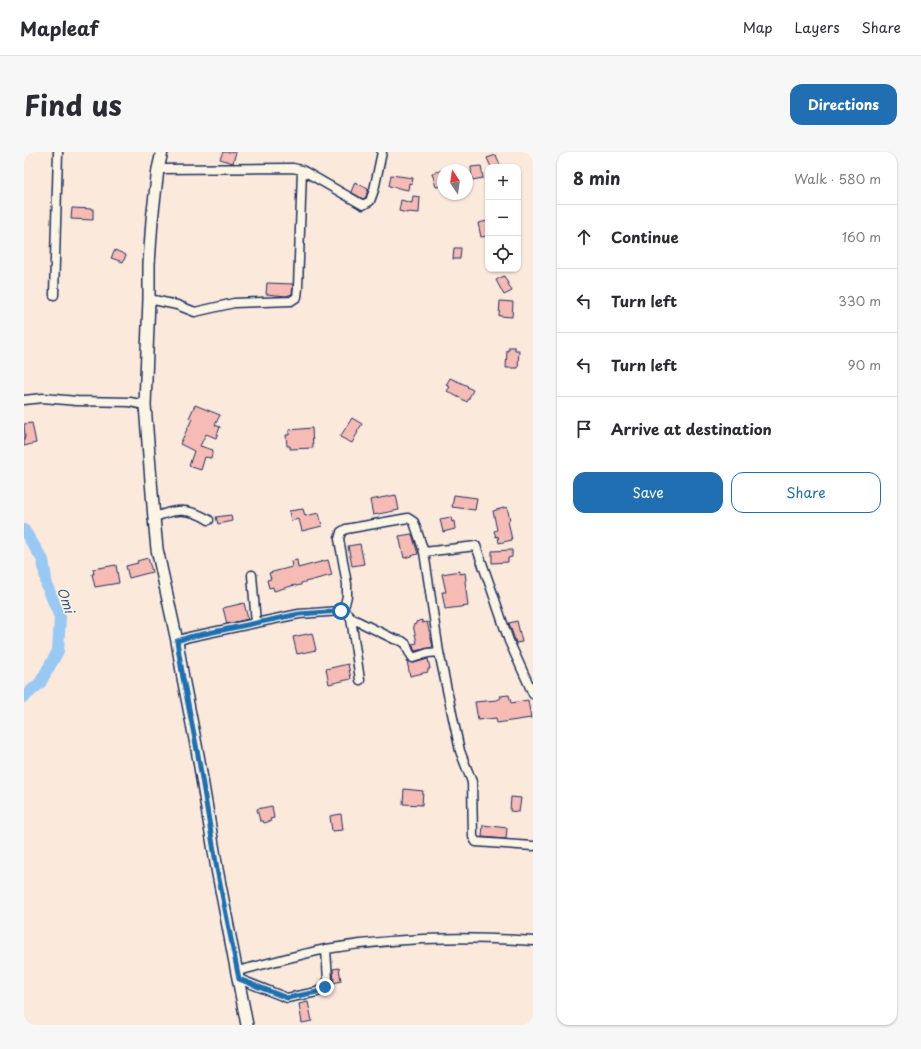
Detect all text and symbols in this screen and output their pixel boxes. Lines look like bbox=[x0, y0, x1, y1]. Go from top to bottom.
text: Mapleaf bbox=[20, 14, 98, 42]
text: Map bbox=[743, 17, 773, 38]
text: Layers bbox=[795, 17, 840, 38]
text: Share bbox=[862, 17, 901, 38]
text: Find us bbox=[24, 83, 122, 126]
button: Directions bbox=[790, 84, 897, 125]
north arrow bbox=[437, 164, 473, 200]
map controls bbox=[485, 164, 521, 272]
button: + bbox=[485, 164, 521, 200]
text: 8 min bbox=[573, 165, 621, 191]
text: Walk · 580 m bbox=[794, 169, 881, 188]
button: − bbox=[485, 200, 521, 236]
text: Continue bbox=[611, 225, 679, 248]
icon: ahead bbox=[573, 226, 595, 248]
text: 160 m bbox=[842, 227, 881, 246]
button: locate bbox=[485, 236, 521, 272]
text: Turn left bbox=[611, 289, 677, 312]
icon: left bbox=[573, 290, 595, 312]
text: 330 m bbox=[838, 291, 881, 310]
text: Turn left bbox=[611, 353, 677, 376]
icon: left bbox=[573, 354, 595, 376]
text: 90 m bbox=[848, 355, 881, 374]
text: Arrive at destination bbox=[611, 417, 772, 440]
icon: arrive bbox=[573, 418, 595, 440]
button: Save bbox=[573, 472, 723, 513]
button: Share bbox=[731, 472, 881, 513]
water label: Omi bbox=[53, 584, 80, 617]
route start bbox=[332, 602, 350, 620]
route end bbox=[316, 978, 334, 996]

